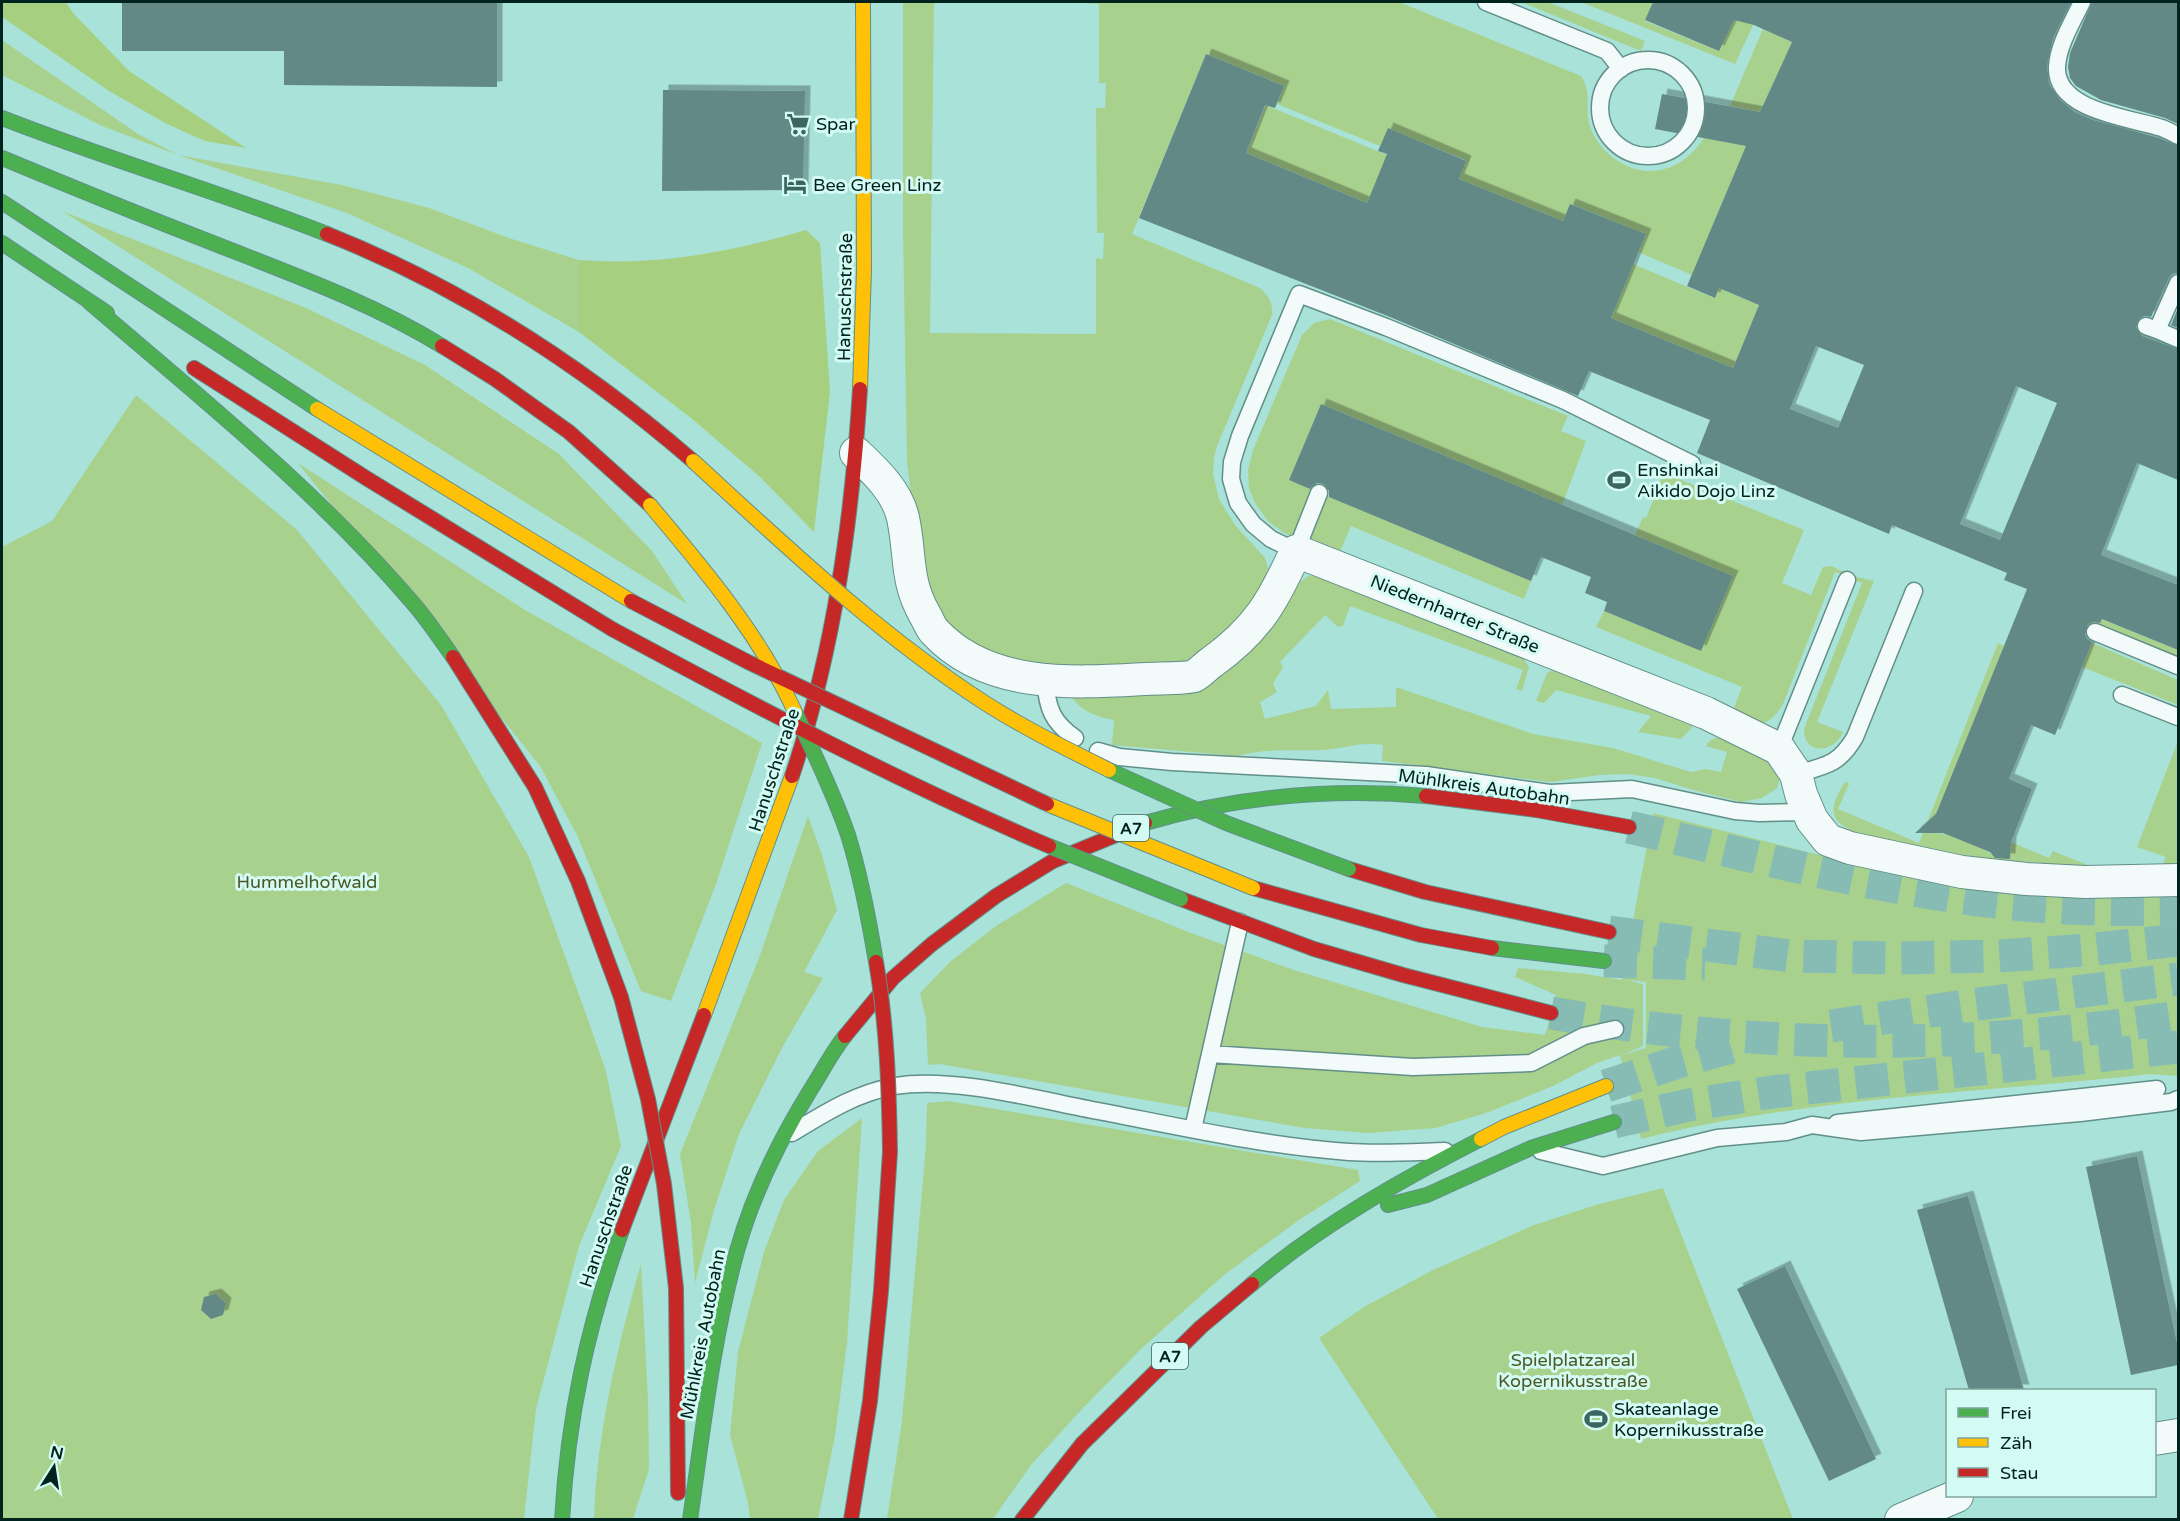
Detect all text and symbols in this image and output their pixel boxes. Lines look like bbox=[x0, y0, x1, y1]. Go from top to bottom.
supermarket icon: Spar bbox=[785, 111, 811, 137]
place label: Spar bbox=[816, 113, 855, 135]
hotel icon: Bee Green Linz bbox=[782, 172, 808, 198]
place label: Bee Green Linz bbox=[813, 174, 942, 196]
street label: Hanuschstraße bbox=[833, 233, 857, 361]
place label: Enshinkai Aikido Dojo Linz bbox=[1637, 459, 1775, 502]
sports icon: Enshinkai Aikido Dojo Linz bbox=[1606, 467, 1632, 493]
street label: Niedernharter Straße bbox=[1367, 570, 1543, 658]
street label: Hanuschstraße bbox=[744, 706, 804, 834]
street label: Mühlkreis Autobahn bbox=[1397, 764, 1571, 810]
road number: A7 bbox=[1113, 815, 1149, 841]
park label: Hummelhofwald bbox=[237, 871, 377, 893]
street label: Hanuschstraße bbox=[575, 1162, 637, 1290]
street label: Mühlkreis Autobahn bbox=[676, 1247, 730, 1421]
road number: A7 bbox=[1152, 1343, 1188, 1369]
park label: Spielplatzareal Kopernikusstraße bbox=[1498, 1349, 1648, 1392]
legend bbox=[1946, 1389, 2156, 1497]
place label: Skateanlage Kopernikusstraße bbox=[1614, 1398, 1764, 1441]
text: Frei bbox=[2000, 1402, 2032, 1424]
sports icon: Skateanlage Kopernikusstraße bbox=[1583, 1406, 1609, 1432]
text: Zäh bbox=[2000, 1432, 2033, 1454]
north arrow bbox=[24, 1437, 84, 1497]
text: N bbox=[49, 1442, 65, 1464]
text: Stau bbox=[2000, 1462, 2039, 1484]

